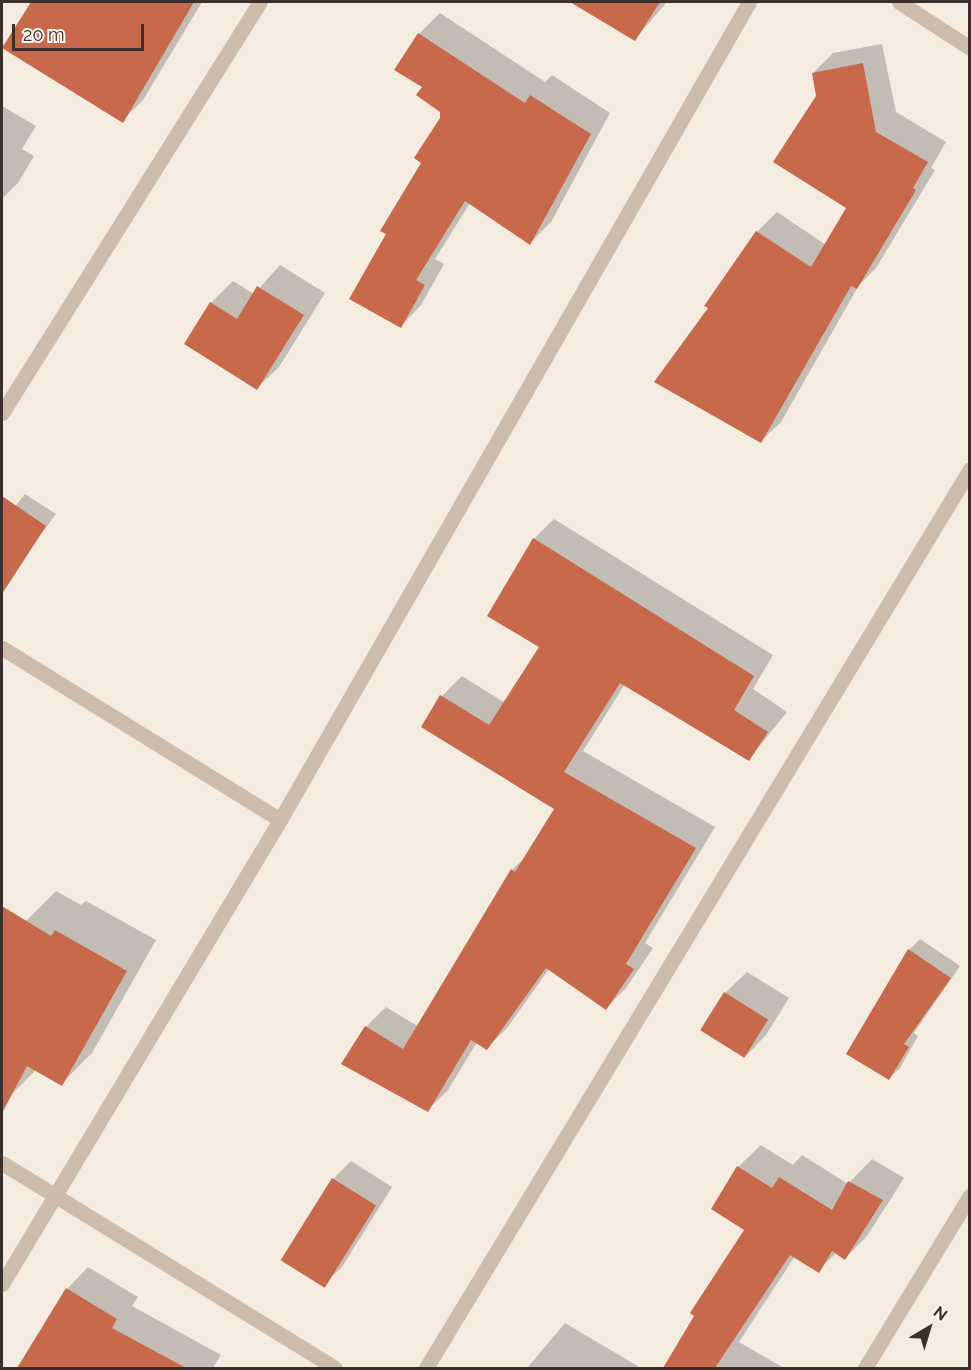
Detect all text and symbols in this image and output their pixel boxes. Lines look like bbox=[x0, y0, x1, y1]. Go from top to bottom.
scale bar bbox=[15, 12, 147, 50]
text: 20 m bbox=[23, 24, 65, 45]
north arrow bbox=[899, 1298, 959, 1358]
text: N bbox=[930, 1302, 951, 1325]

